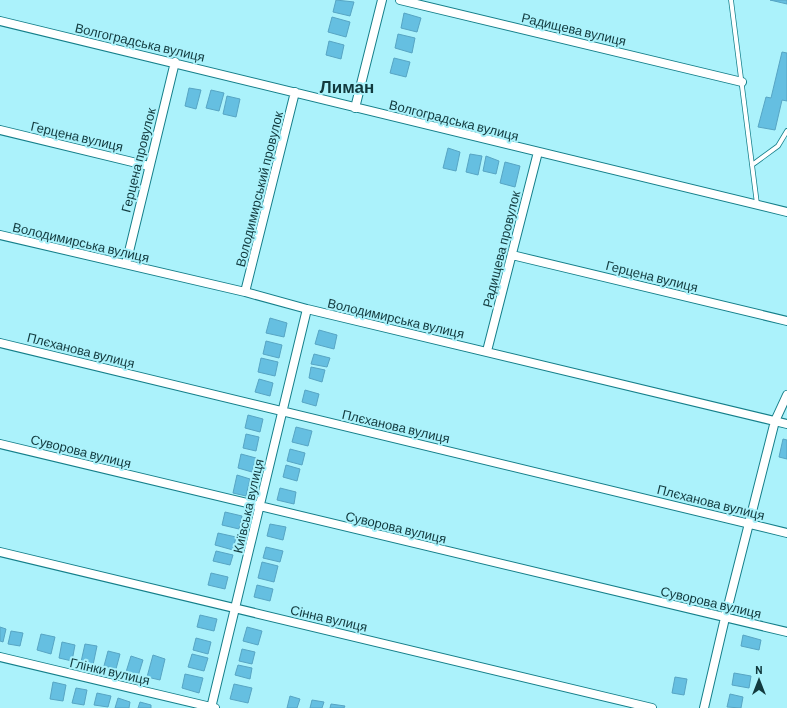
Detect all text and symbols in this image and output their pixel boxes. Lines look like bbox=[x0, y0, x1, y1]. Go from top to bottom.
street label: Радищева вулиця bbox=[520, 9, 628, 49]
street label: Волгоградська вулиця bbox=[73, 19, 207, 65]
district label: Лиман bbox=[320, 76, 374, 96]
street label: Волгоградська вулиця bbox=[388, 96, 520, 144]
street label: Герцена провулок bbox=[117, 106, 159, 214]
street label: Володимирський провулок bbox=[232, 109, 286, 268]
street label: Герцена вулиця bbox=[29, 118, 125, 154]
street label: Радищева провулок bbox=[479, 189, 523, 309]
street label: Володимирська вулиця bbox=[11, 218, 151, 266]
street label: Герцена вулиця bbox=[604, 257, 700, 295]
street label: Володимирська вулиця bbox=[326, 294, 466, 342]
street label: Плєханова вулиця bbox=[26, 329, 136, 371]
street label: Плєханова вулиця bbox=[340, 406, 452, 446]
street label: Суворова вулиця bbox=[29, 431, 133, 471]
street label: Київська вулиця bbox=[229, 457, 267, 555]
street label: Плєханова вулиця bbox=[656, 481, 766, 523]
street label: Суворова вулиця bbox=[344, 508, 448, 546]
street label: Суворова вулиця bbox=[659, 583, 763, 621]
street label: Сінна вулиця bbox=[289, 601, 369, 635]
street label: Глінки вулиця bbox=[68, 654, 152, 688]
north arrow bbox=[739, 660, 779, 700]
text: N bbox=[755, 663, 763, 676]

